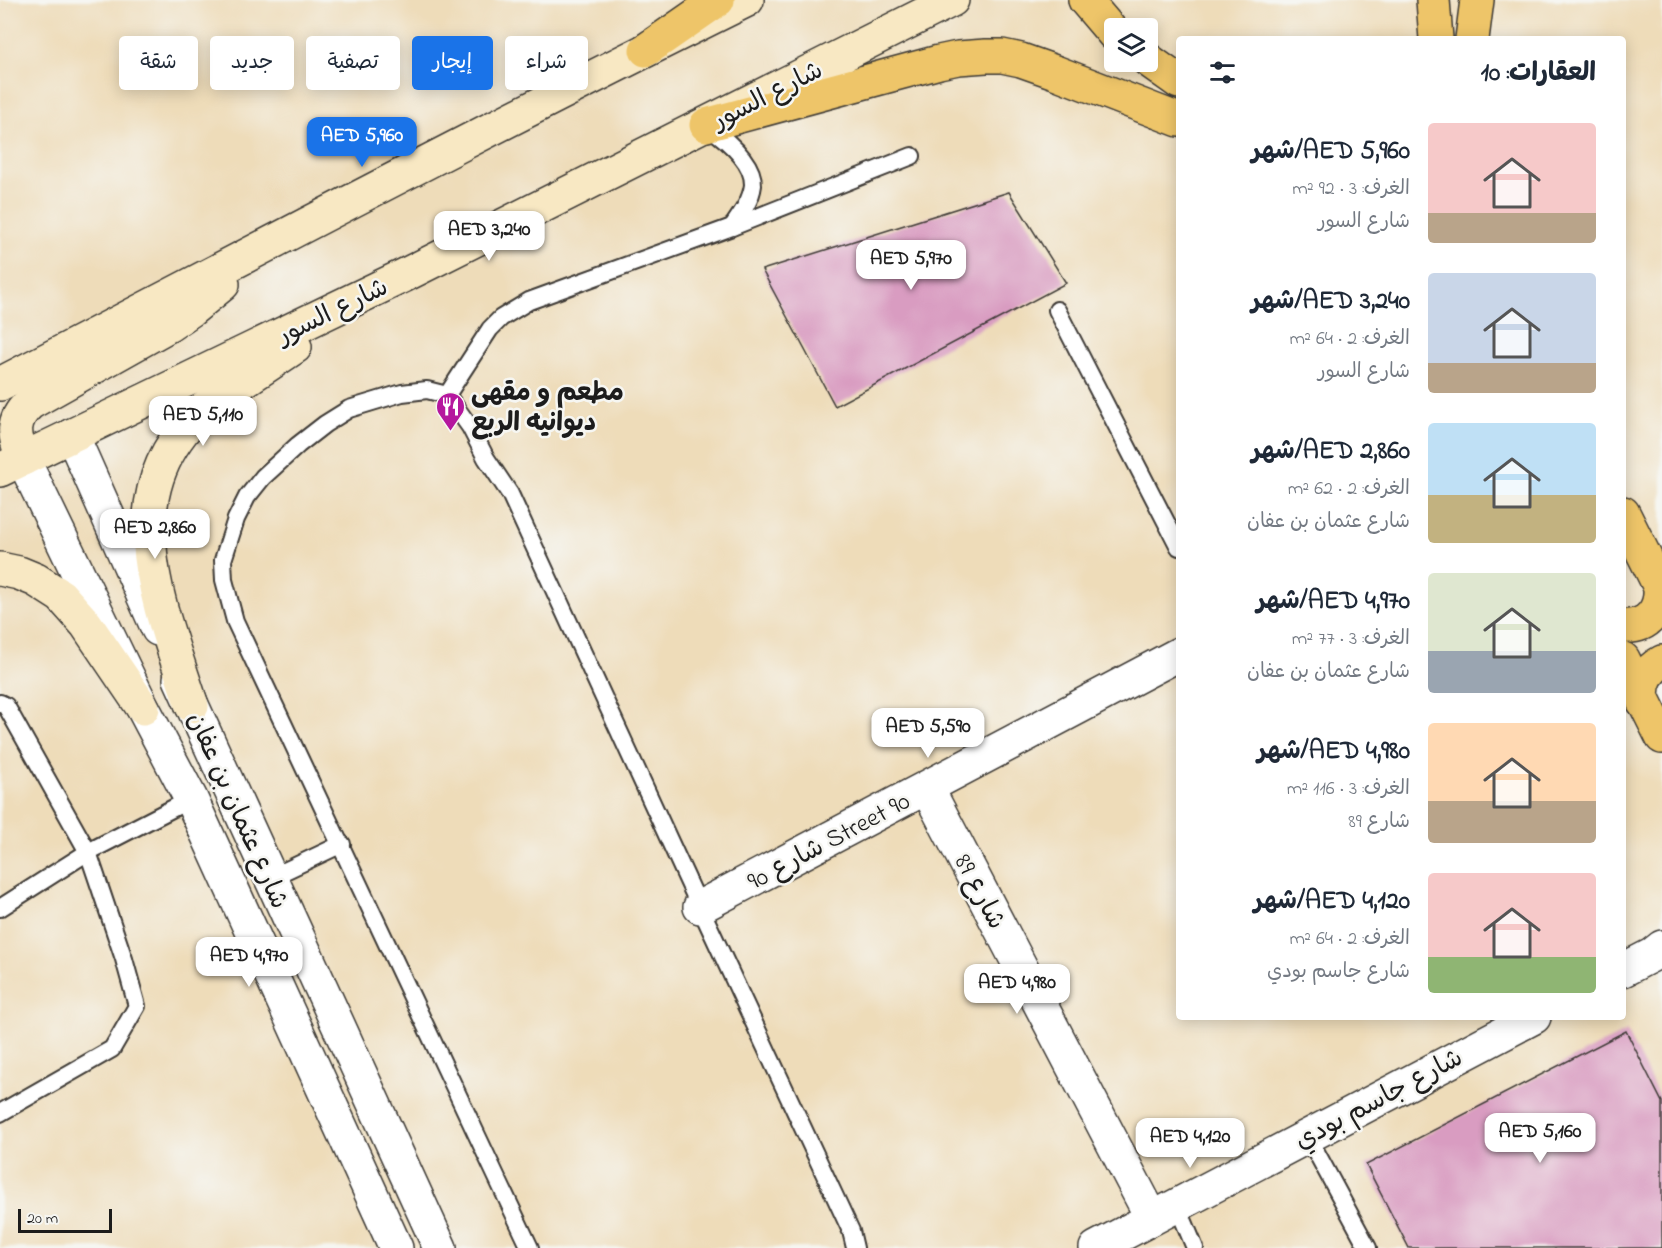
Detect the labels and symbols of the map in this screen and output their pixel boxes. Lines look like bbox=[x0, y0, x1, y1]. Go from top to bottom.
street label: شارع السور bbox=[705, 53, 830, 142]
pin: AED 5,960 bbox=[293, 117, 431, 168]
pin: AED 3,240 bbox=[420, 211, 558, 262]
pin: AED 5,970 bbox=[842, 240, 980, 291]
street label: شارع السور bbox=[269, 269, 395, 357]
place label: مطعم و مقهى ديوانيه الربع bbox=[471, 375, 624, 443]
restaurant icon: مطعم و مقهى ديوانيه الربع bbox=[434, 390, 466, 432]
pin: AED 5,110 bbox=[134, 396, 272, 447]
pin: AED 2,860 bbox=[86, 509, 224, 560]
street label: شارع عثمان بن عفان bbox=[176, 707, 297, 916]
pin: AED 5,590 bbox=[859, 708, 997, 759]
street label: شارع 90 Street 90 bbox=[741, 784, 918, 902]
street label: شارع 89 bbox=[943, 848, 1014, 937]
pin: AED 4,970 bbox=[180, 937, 318, 988]
pin: AED 4,980 bbox=[948, 964, 1086, 1015]
street label: شارع جاسم بودي bbox=[1288, 1040, 1470, 1161]
pin: AED 5,160 bbox=[1471, 1113, 1609, 1164]
pin: AED 4,120 bbox=[1121, 1118, 1259, 1169]
scale bar bbox=[18, 1206, 112, 1234]

